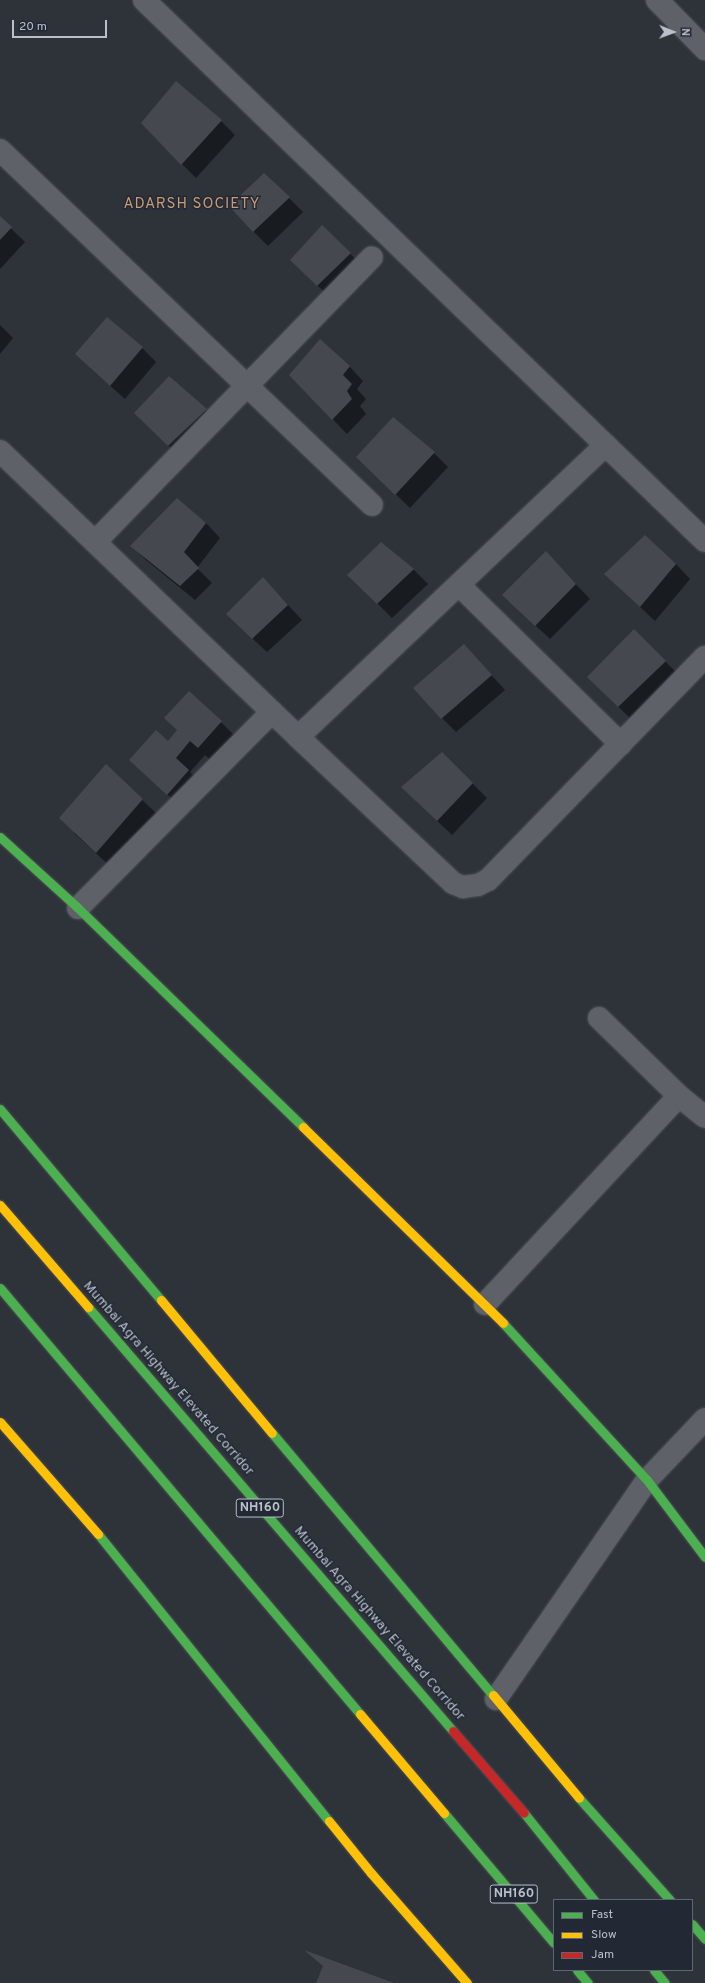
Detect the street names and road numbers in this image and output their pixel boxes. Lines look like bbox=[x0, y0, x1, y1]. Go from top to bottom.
street label: Mumbai Agra Highway Elevated Corridor bbox=[79, 1278, 257, 1480]
road number: NH160 bbox=[235, 1497, 285, 1519]
street label: Mumbai Agra Highway Elevated Corridor bbox=[290, 1523, 468, 1725]
road number: NH160 bbox=[489, 1883, 539, 1905]

